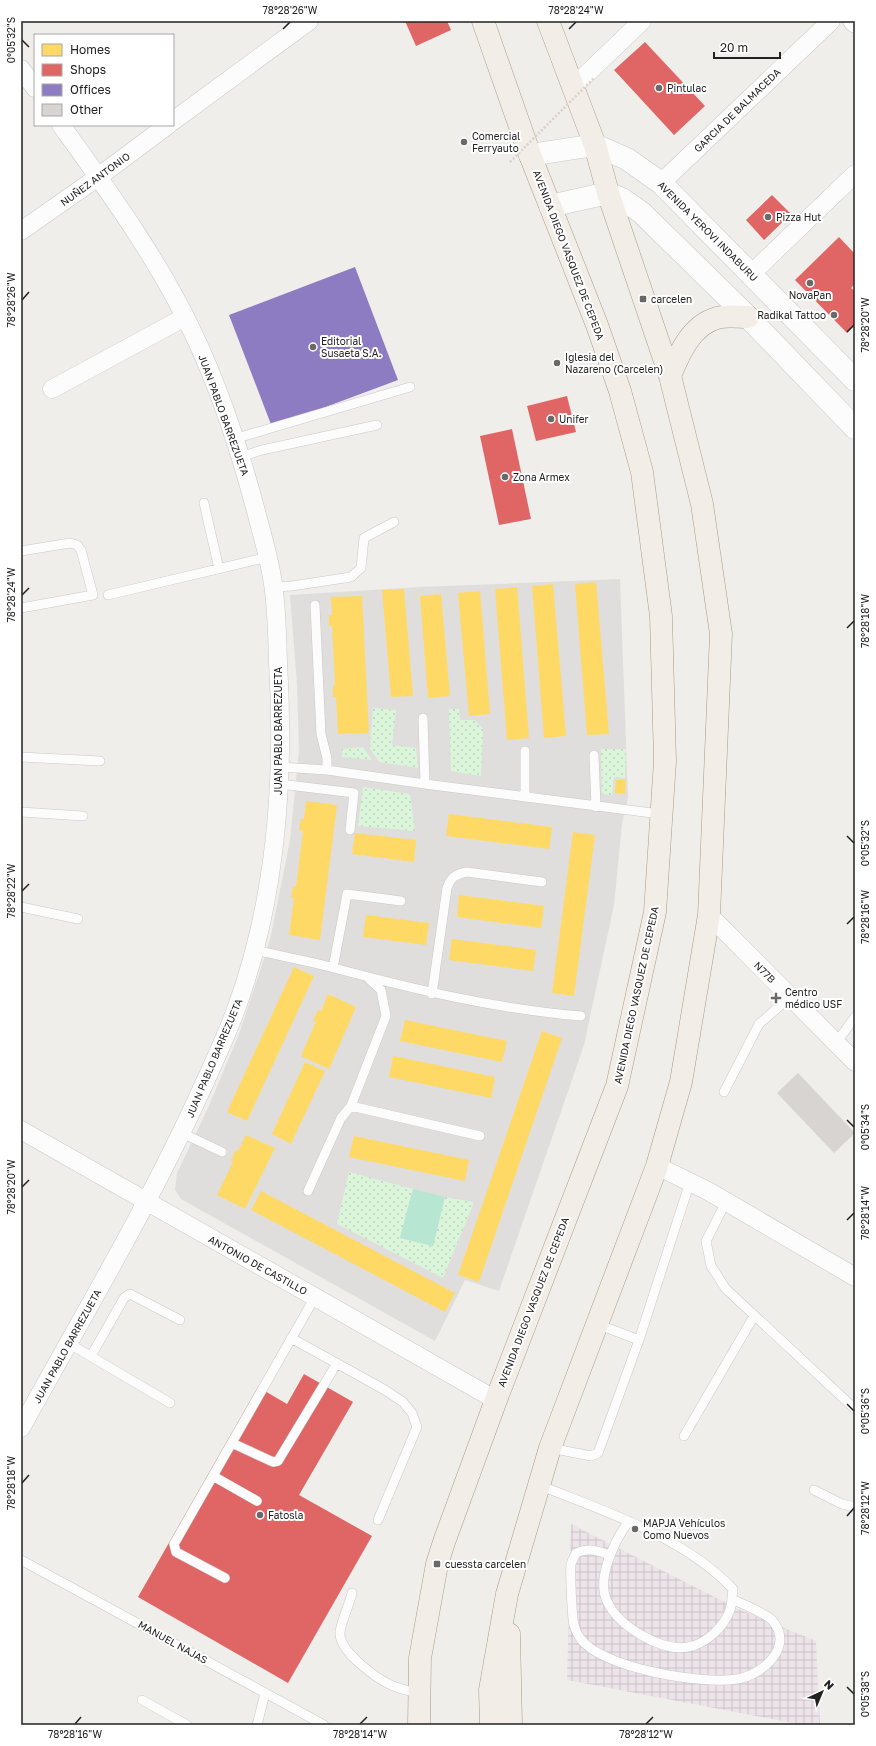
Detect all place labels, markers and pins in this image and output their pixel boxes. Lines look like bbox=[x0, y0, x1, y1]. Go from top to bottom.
place label: Pintulac bbox=[667, 82, 707, 94]
marker: Pintulac bbox=[654, 83, 664, 93]
place label: Comercial Ferryauto bbox=[472, 130, 520, 154]
marker: Comercial Ferryauto bbox=[459, 137, 469, 147]
place label: Pizza Hut bbox=[776, 211, 821, 223]
marker: Pizza Hut bbox=[763, 212, 773, 222]
marker: NovaPan bbox=[805, 278, 815, 288]
place label: NovaPan bbox=[789, 289, 831, 301]
place label: carcelen bbox=[651, 293, 692, 305]
marker: carcelen bbox=[638, 294, 648, 304]
place label: Radikal Tattoo bbox=[757, 309, 826, 321]
marker: Radikal Tattoo bbox=[829, 310, 839, 320]
place label: Editorial Susaeta S.A. bbox=[321, 335, 382, 359]
marker: Editorial Susaeta S.A. bbox=[308, 342, 318, 352]
place label: Iglesia del Nazareno (Carcelen) bbox=[565, 351, 663, 375]
marker: Iglesia del Nazareno (Carcelen) bbox=[552, 358, 562, 368]
place label: Unifer bbox=[559, 413, 588, 425]
marker: Unifer bbox=[546, 414, 556, 424]
place label: Zona Armex bbox=[513, 471, 570, 483]
marker: Zona Armex bbox=[500, 472, 510, 482]
place label: Centro médico USF bbox=[785, 986, 842, 1010]
marker: Centro médico USF bbox=[770, 992, 782, 1004]
place label: Fatosla bbox=[268, 1509, 303, 1521]
marker: Fatosla bbox=[255, 1510, 265, 1520]
place label: MAPJA Vehículos Como Nuevos bbox=[643, 1517, 725, 1541]
marker: MAPJA Vehículos Como Nuevos bbox=[630, 1524, 640, 1534]
place label: cuessta carcelen bbox=[445, 1558, 526, 1570]
marker: cuessta carcelen bbox=[432, 1559, 442, 1569]

